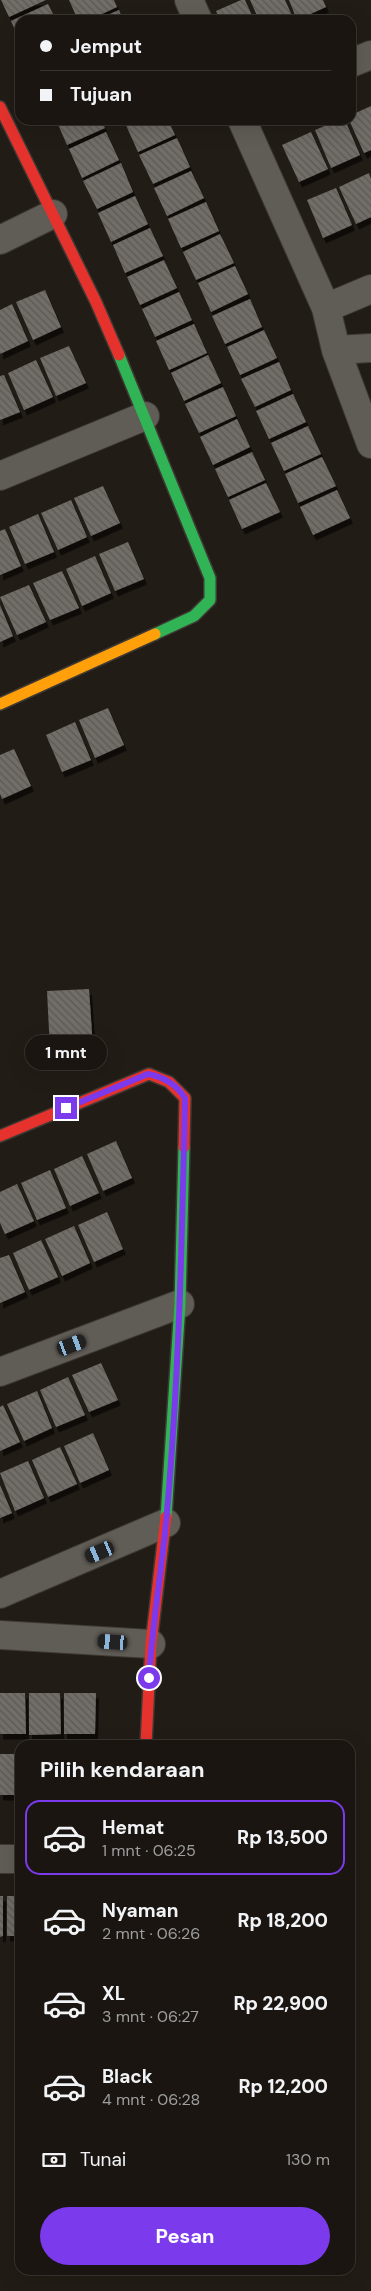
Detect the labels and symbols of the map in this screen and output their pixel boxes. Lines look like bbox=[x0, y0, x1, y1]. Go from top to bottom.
callout: 1 mnt bbox=[25, 1036, 107, 1070]
route end bbox=[55, 1097, 77, 1119]
car bbox=[55, 1333, 88, 1357]
car bbox=[83, 1539, 116, 1565]
car bbox=[97, 1633, 128, 1651]
route start bbox=[138, 1667, 160, 1689]

